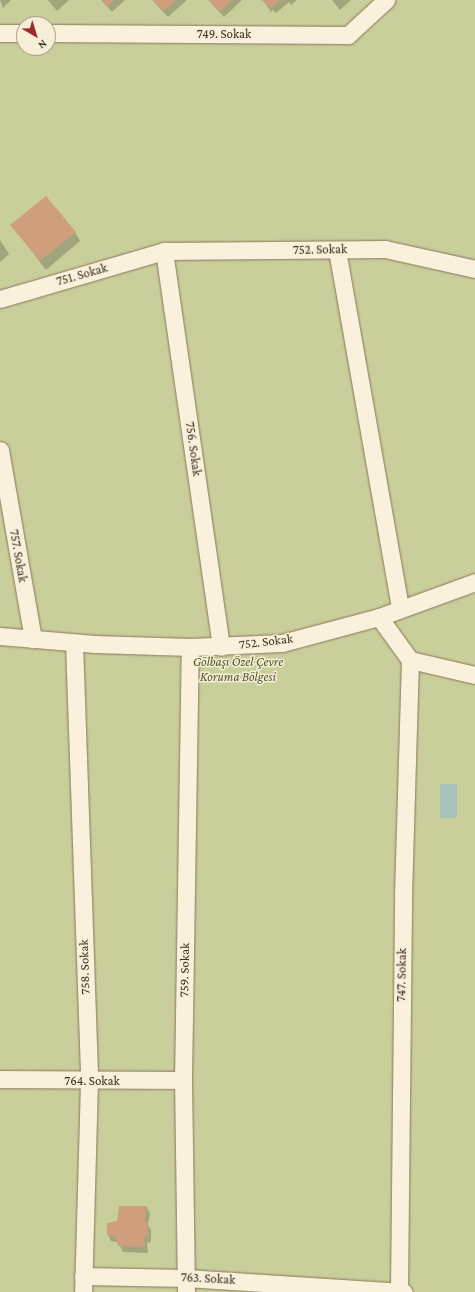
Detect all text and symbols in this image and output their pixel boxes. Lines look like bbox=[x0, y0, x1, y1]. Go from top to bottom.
north arrow bbox=[16, 16, 56, 56]
street label: 749. Sokak bbox=[197, 26, 251, 42]
text: N bbox=[36, 38, 49, 52]
street label: 752. Sokak bbox=[293, 242, 347, 258]
street label: 751. Sokak bbox=[55, 260, 109, 290]
street label: 756. Sokak bbox=[181, 421, 205, 477]
street label: 757. Sokak bbox=[6, 528, 30, 584]
street label: 752. Sokak bbox=[238, 631, 294, 653]
park label: Gölbaşı Özel Çevre Koruma Bölgesi bbox=[193, 655, 283, 686]
street label: 758. Sokak bbox=[76, 939, 94, 995]
street label: 759. Sokak bbox=[177, 943, 193, 997]
street label: 747. Sokak bbox=[394, 948, 410, 1002]
street label: 764. Sokak bbox=[64, 1073, 120, 1089]
street label: 763. Sokak bbox=[180, 1270, 236, 1288]

